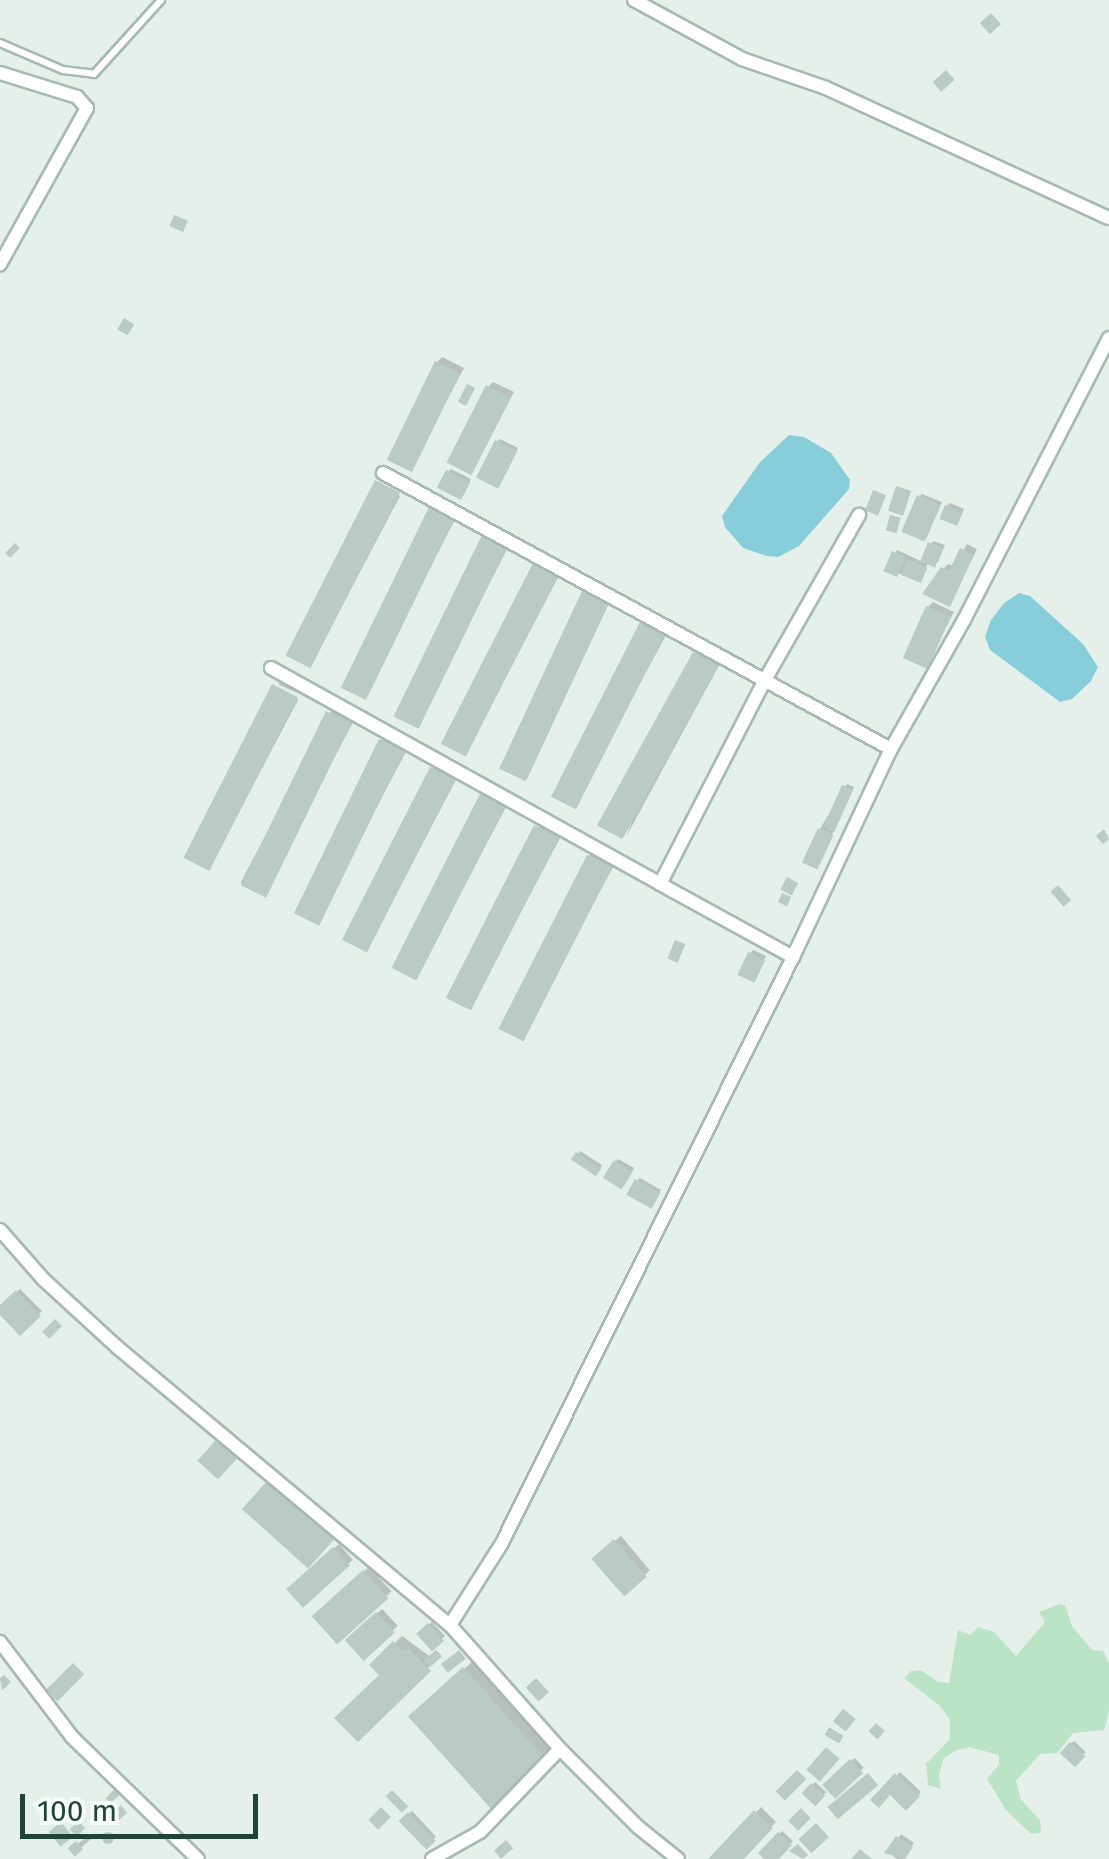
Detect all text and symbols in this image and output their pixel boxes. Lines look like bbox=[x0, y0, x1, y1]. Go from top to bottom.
scale bar bbox=[25, 1774, 262, 1836]
text: 100 m bbox=[37, 1793, 117, 1829]

